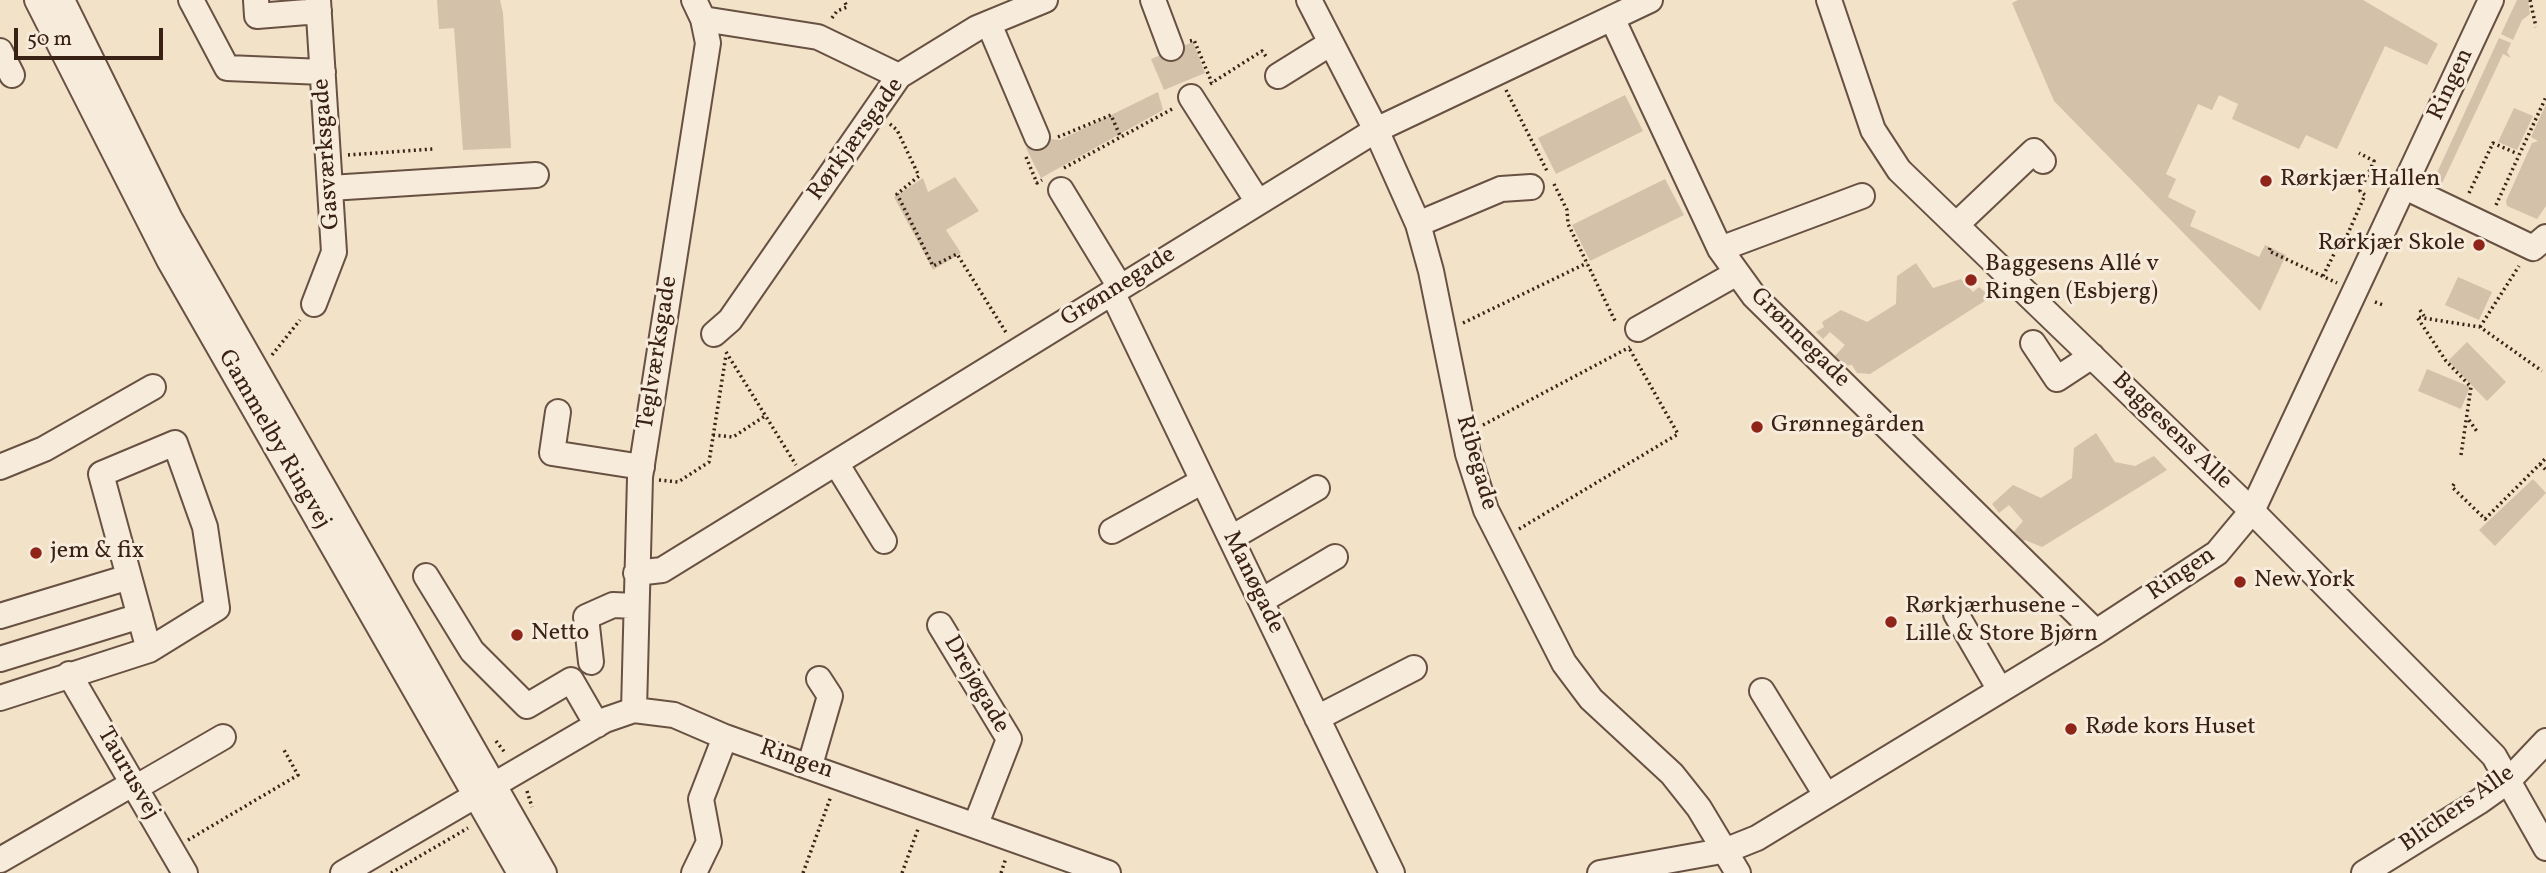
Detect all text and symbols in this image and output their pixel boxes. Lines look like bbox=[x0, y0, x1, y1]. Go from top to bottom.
scale bar bbox=[18, 14, 166, 58]
text: 50 m bbox=[27, 25, 72, 54]
street label: Ringen bbox=[2423, 45, 2481, 125]
street label: Rørkjærsgade bbox=[803, 73, 911, 207]
street label: Gasværksgade bbox=[308, 78, 348, 230]
place label: Rørkjær Hallen bbox=[2280, 167, 2440, 195]
marker: Rørkjær Hallen bbox=[2258, 173, 2274, 189]
place label: Rørkjær Skole bbox=[2318, 231, 2465, 259]
marker: Rørkjær Skole bbox=[2471, 237, 2487, 253]
street label: Grønnegade bbox=[1056, 241, 1182, 335]
place label: Baggesens Allé v Ringen (Esbjerg) bbox=[1985, 252, 2159, 308]
marker: Baggesens Allé v Ringen (Esbjerg) bbox=[1963, 272, 1979, 288]
street label: Teglværksgade bbox=[633, 274, 685, 432]
street label: Grønnegade bbox=[1743, 283, 1855, 395]
street label: Gammelby Ringvej bbox=[210, 345, 336, 535]
street label: Baggesens Alle bbox=[2105, 367, 2237, 497]
street label: Ribegade bbox=[1448, 412, 1502, 514]
place label: Grønnegården bbox=[1771, 413, 1925, 441]
marker: Grønnegården bbox=[1749, 419, 1765, 435]
street label: Manøgade bbox=[1215, 527, 1289, 639]
place label: jem & fix bbox=[50, 539, 144, 567]
street label: Ringen bbox=[2142, 542, 2222, 608]
marker: jem & fix bbox=[28, 545, 44, 561]
place label: New York bbox=[2254, 568, 2355, 596]
marker: New York bbox=[2232, 574, 2248, 590]
place label: Rørkjærhusene - Lille & Store Bjørn bbox=[1905, 594, 2098, 650]
marker: Rørkjærhusene - Lille & Store Bjørn bbox=[1883, 614, 1899, 630]
place label: Netto bbox=[531, 621, 589, 649]
marker: Netto bbox=[509, 627, 525, 643]
street label: Drejøgade bbox=[936, 631, 1014, 739]
place label: Røde kors Huset bbox=[2085, 715, 2256, 743]
marker: Røde kors Huset bbox=[2063, 721, 2079, 737]
street label: Taurusvej bbox=[89, 723, 165, 825]
street label: Ringen bbox=[755, 735, 837, 787]
street label: Blichers Alle bbox=[2395, 760, 2521, 860]

